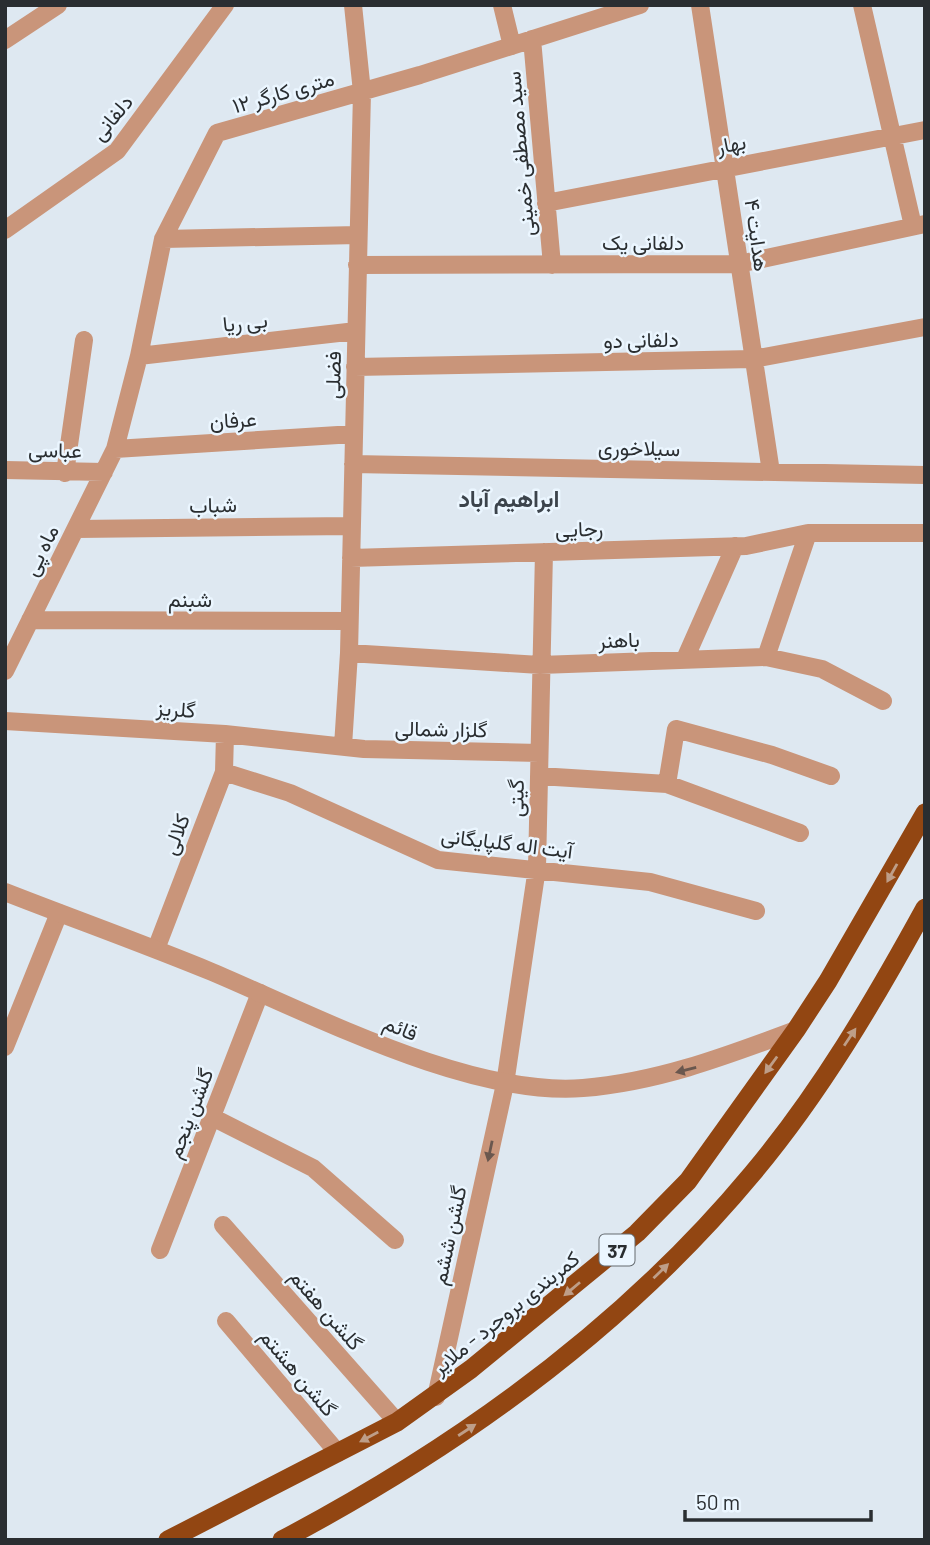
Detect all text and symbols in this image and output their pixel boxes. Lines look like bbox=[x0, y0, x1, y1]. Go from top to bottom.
street label: ۱۲ متری کارگر bbox=[229, 65, 337, 119]
street label: سید مصطفی خمینی bbox=[499, 70, 540, 238]
street label: دلفانی bbox=[85, 89, 138, 145]
street label: بهار bbox=[713, 128, 748, 160]
street label: هدایت ۴ bbox=[740, 197, 775, 273]
street label: دلفانی یک bbox=[602, 229, 684, 255]
street label: بی ریا bbox=[221, 306, 269, 338]
street label: دلفانی دو bbox=[603, 326, 679, 354]
street label: فضلی bbox=[319, 351, 346, 399]
street label: عرفان bbox=[209, 405, 257, 435]
street label: سیلاخوری bbox=[598, 434, 680, 462]
street label: عباسی bbox=[28, 436, 82, 463]
district label: ابراهیم آباد bbox=[458, 484, 560, 514]
street label: شباب bbox=[189, 491, 237, 518]
street label: رجایی bbox=[555, 515, 604, 543]
street label: ماه پی bbox=[17, 520, 66, 581]
street label: شبنم bbox=[168, 586, 212, 614]
street label: باهنر bbox=[597, 626, 640, 654]
street label: گلریز bbox=[154, 694, 197, 724]
street label: گلزار شمالی bbox=[394, 715, 488, 743]
street label: گیتی bbox=[502, 779, 529, 817]
street label: کلالی bbox=[156, 810, 195, 858]
street label: آیت اله گلپایگانی bbox=[439, 822, 576, 866]
one-way arrow bbox=[886, 863, 898, 883]
street label: قائم bbox=[379, 1009, 422, 1048]
one-way arrow bbox=[844, 1028, 857, 1047]
one-way arrow bbox=[764, 1056, 778, 1074]
street label: گلشن پنجم bbox=[160, 1064, 220, 1163]
one-way arrow bbox=[675, 1064, 697, 1075]
one-way arrow bbox=[484, 1140, 495, 1162]
street label: گلشن ششم bbox=[425, 1183, 474, 1287]
road number: 37 bbox=[600, 1234, 634, 1266]
street label: کمربندی بروجرد - ملایر bbox=[426, 1245, 585, 1381]
one-way arrow bbox=[653, 1262, 670, 1279]
street label: گلشن هفتم bbox=[283, 1263, 369, 1357]
one-way arrow bbox=[563, 1281, 580, 1296]
street label: گلشن هشتم bbox=[253, 1323, 343, 1423]
one-way arrow bbox=[457, 1424, 476, 1437]
one-way arrow bbox=[359, 1431, 379, 1443]
scale bar bbox=[685, 1478, 870, 1522]
text: 50 m bbox=[696, 1489, 740, 1514]

